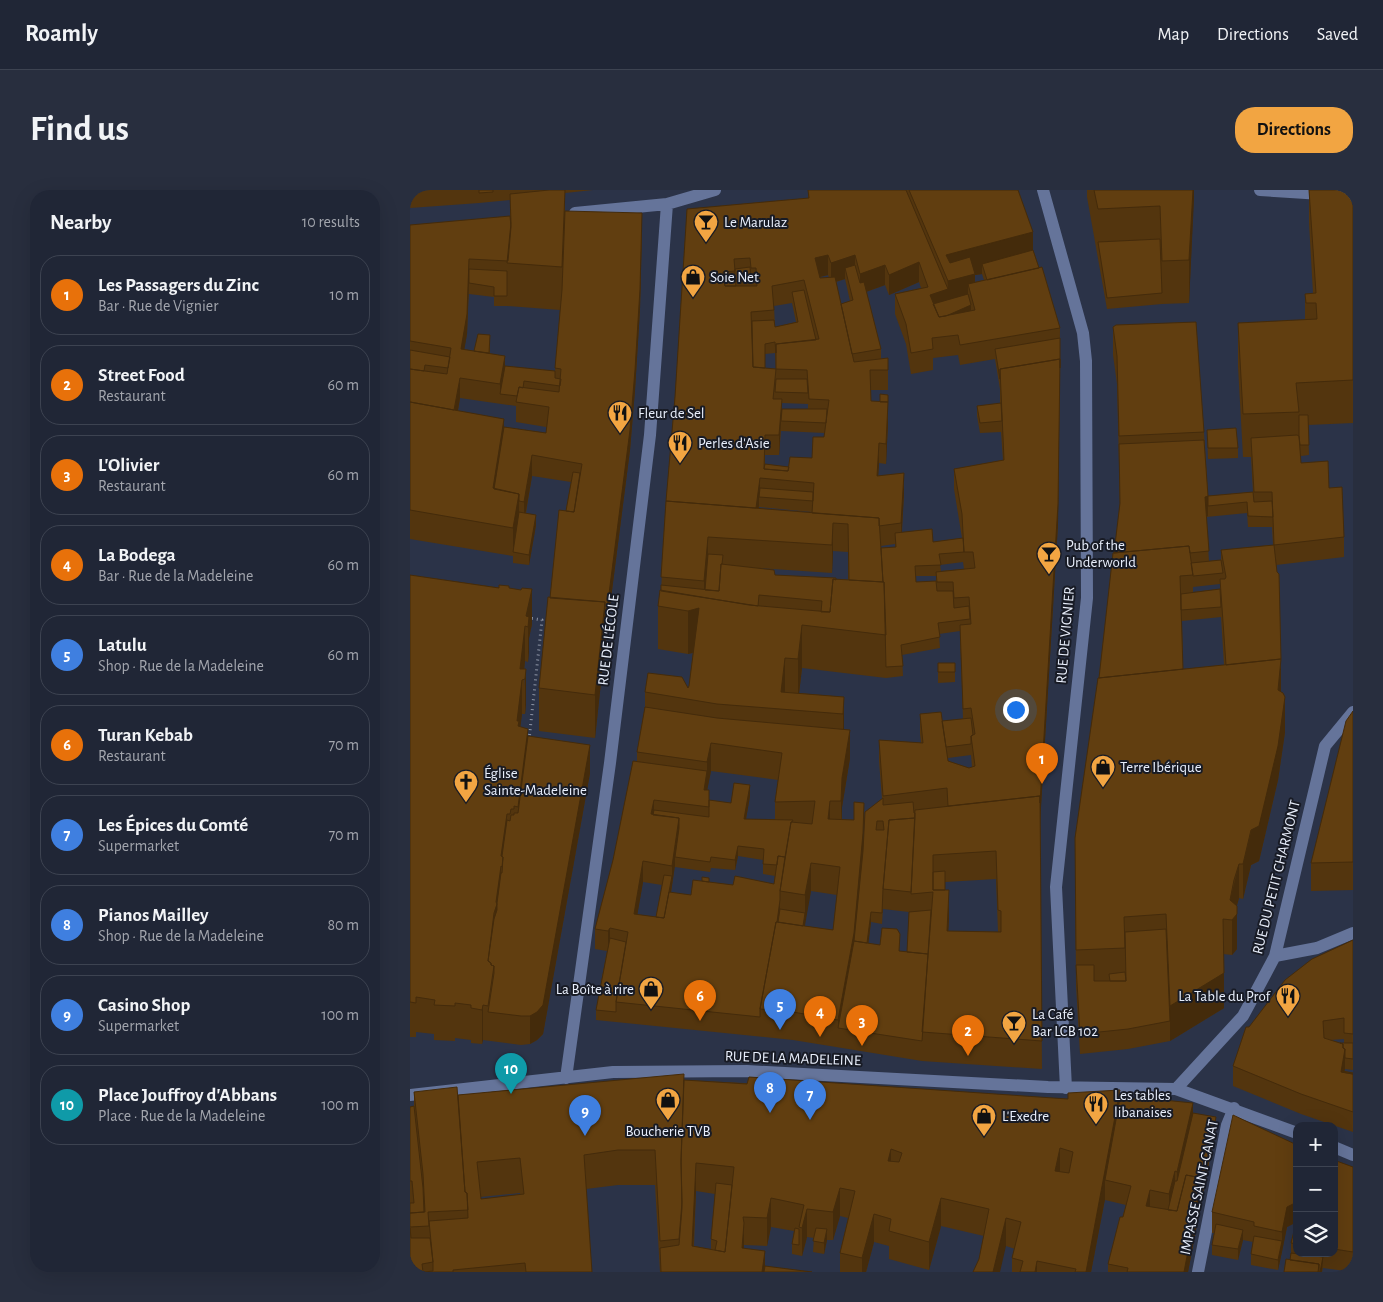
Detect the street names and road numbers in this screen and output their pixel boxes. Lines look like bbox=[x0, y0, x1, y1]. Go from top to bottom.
street label: RUE DE VIGNIER bbox=[1054, 586, 1077, 684]
street label: RUE DE L'ÉCOLE bbox=[593, 593, 622, 686]
street label: RUE DU PETIT CHARMONT bbox=[1250, 798, 1303, 956]
street label: RUE DE LA MADELEINE bbox=[725, 1049, 861, 1068]
street label: IMPASSE SAINT-CANAT bbox=[1178, 1117, 1221, 1256]

